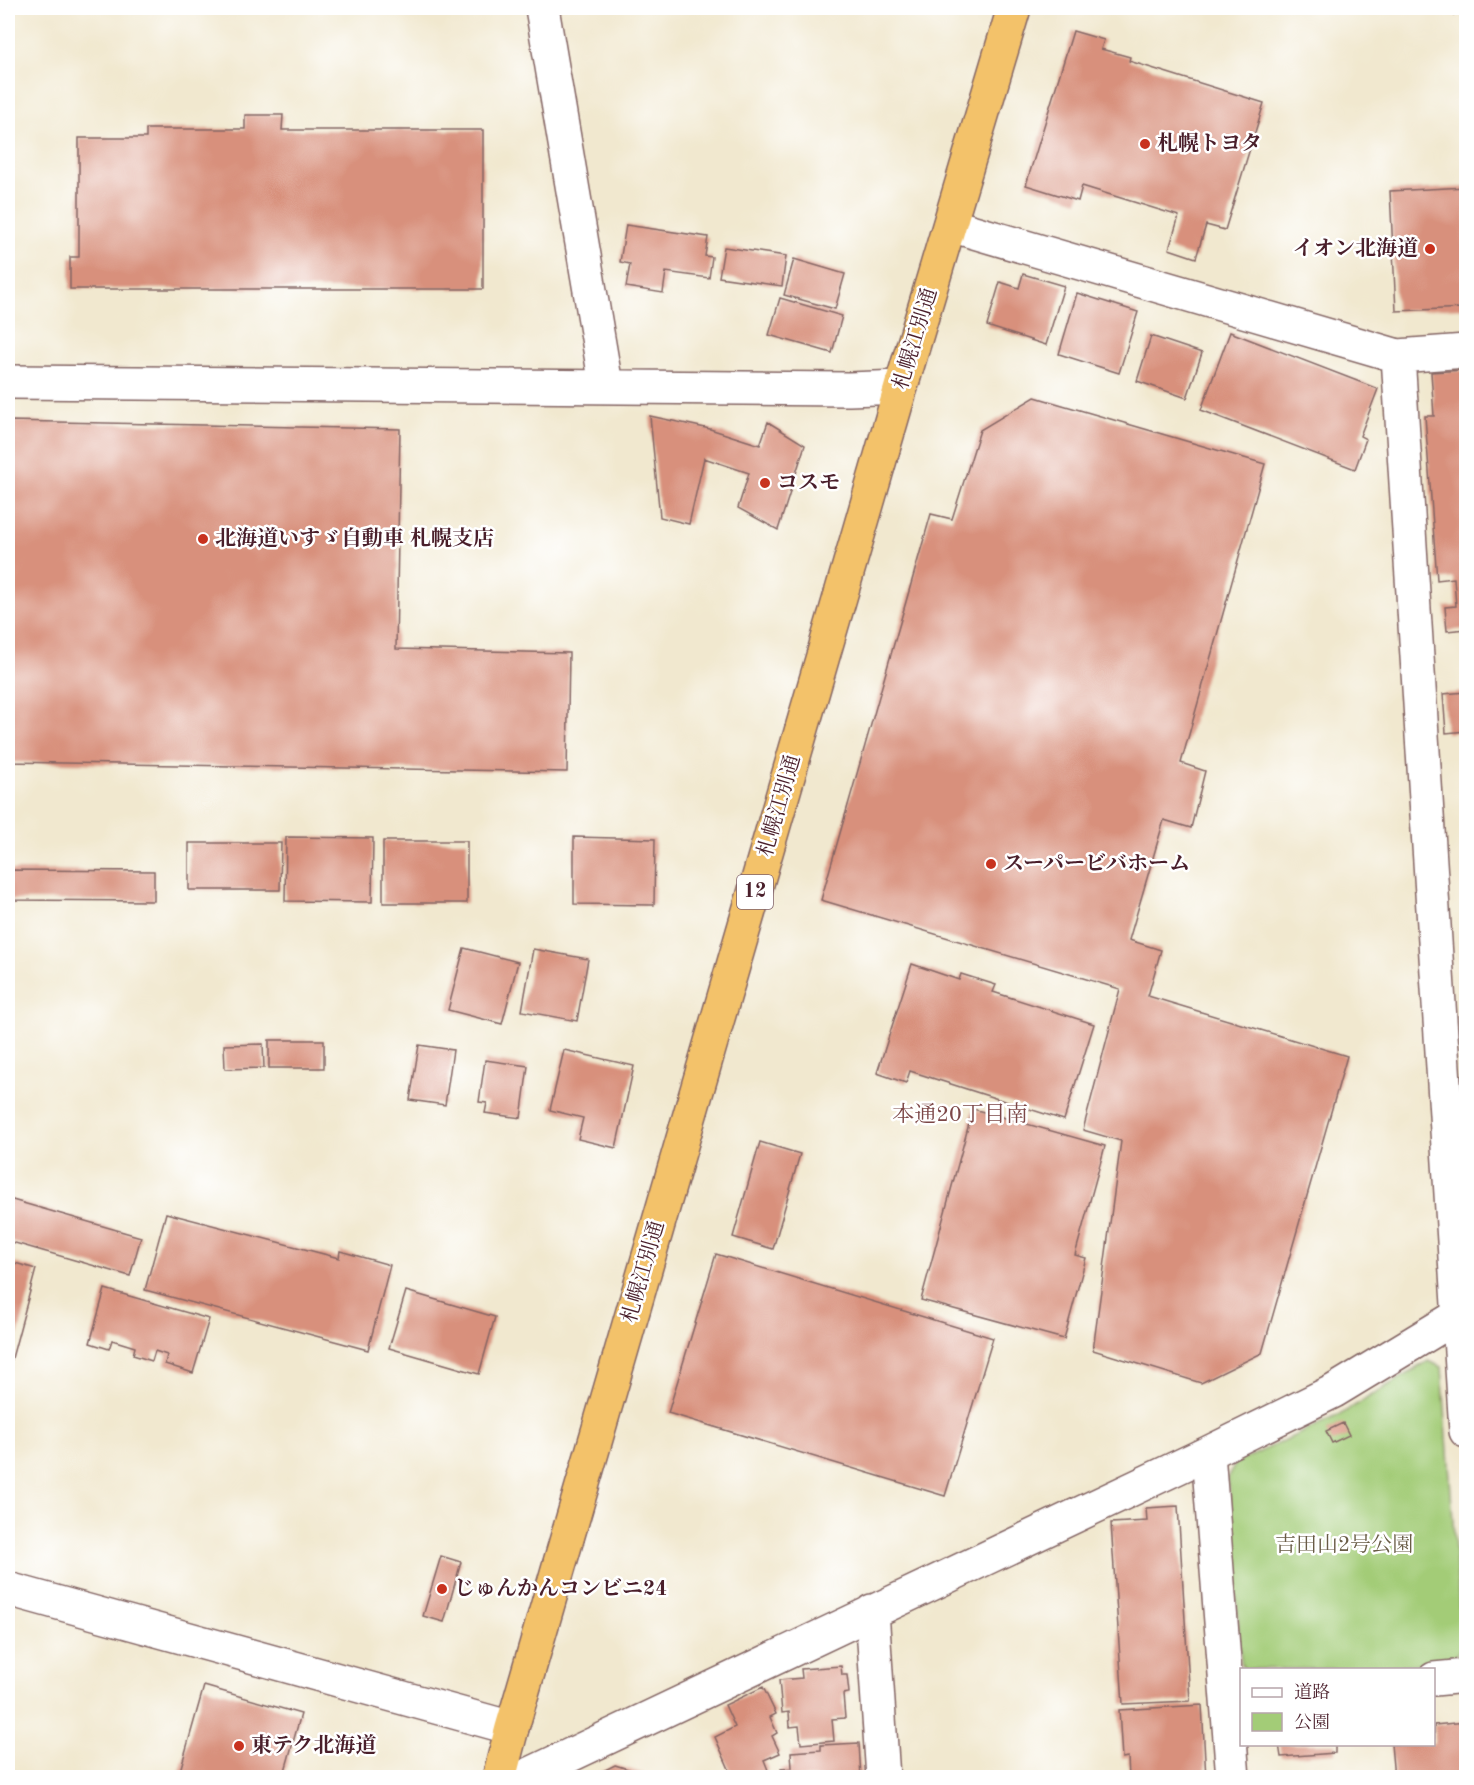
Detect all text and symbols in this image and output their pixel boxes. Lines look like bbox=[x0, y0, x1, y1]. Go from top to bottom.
place label: 札幌トヨタ bbox=[1157, 132, 1262, 155]
marker: 札幌トヨタ bbox=[1138, 137, 1152, 151]
place label: イオン北海道 bbox=[1293, 236, 1418, 260]
marker: イオン北海道 bbox=[1423, 242, 1437, 256]
street label: 札幌江別通 bbox=[889, 285, 941, 392]
place label: コスモ bbox=[777, 473, 840, 494]
marker: コスモ bbox=[758, 476, 772, 490]
place label: 北海道いすゞ自動車 札幌支店 bbox=[215, 526, 494, 550]
marker: 北海道いすゞ自動車 札幌支店 bbox=[196, 532, 210, 546]
street label: 札幌江別通 bbox=[754, 752, 805, 859]
place label: スーパービバホーム bbox=[1003, 853, 1190, 875]
marker: スーパービバホーム bbox=[984, 857, 998, 871]
road number: 12 bbox=[737, 875, 773, 909]
district label: 本通20丁目南 bbox=[892, 1102, 1028, 1126]
street label: 札幌江別通 bbox=[618, 1218, 669, 1325]
park label: 吉田山2号公園 bbox=[1275, 1533, 1413, 1556]
place label: じゅんかんコンビニ24 bbox=[454, 1578, 667, 1600]
marker: じゅんかんコンビニ24 bbox=[435, 1582, 449, 1596]
legend bbox=[1240, 1668, 1435, 1746]
text: 道路 bbox=[1294, 1682, 1330, 1702]
text: 公園 bbox=[1294, 1713, 1330, 1732]
place label: 東テク北海道 bbox=[251, 1733, 376, 1757]
marker: 東テク北海道 bbox=[232, 1739, 246, 1753]

